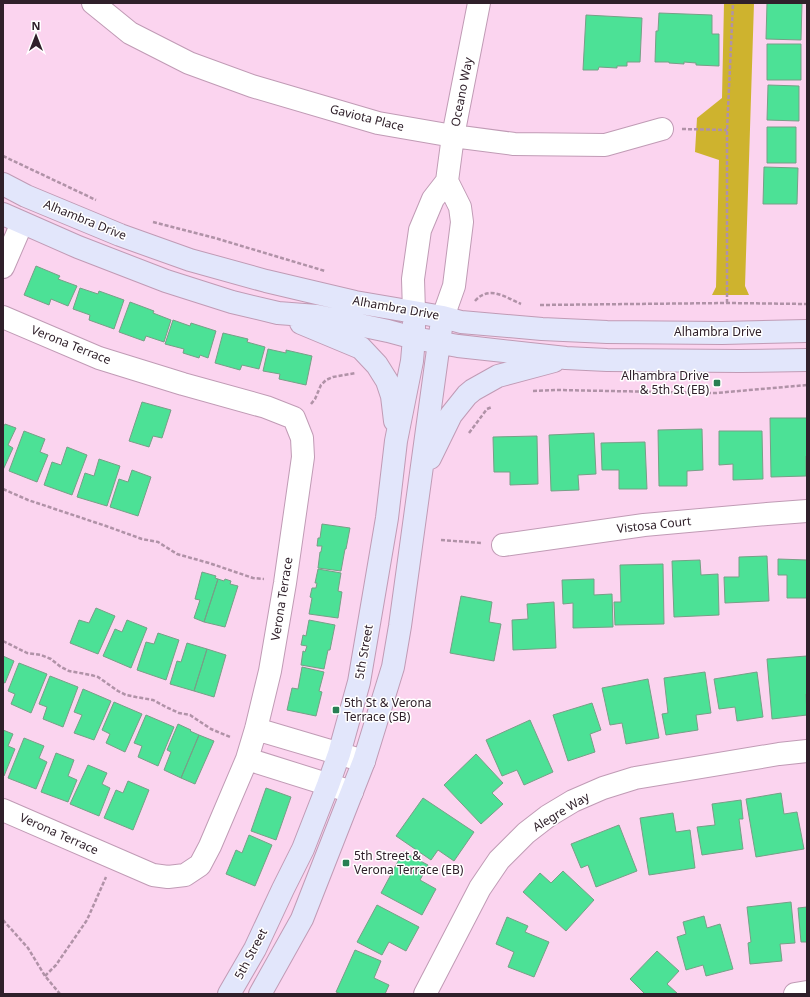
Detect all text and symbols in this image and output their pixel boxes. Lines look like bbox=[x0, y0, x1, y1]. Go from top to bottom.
north arrow bbox=[16, 16, 56, 56]
text: N bbox=[32, 18, 40, 33]
street label: Oceano Way bbox=[446, 55, 477, 128]
street label: Gaviota Place bbox=[328, 100, 406, 135]
street label: Alhambra Drive bbox=[41, 195, 129, 244]
street label: Alhambra Drive bbox=[351, 292, 441, 324]
street label: Verona Terrace bbox=[29, 321, 114, 368]
street label: Alhambra Drive bbox=[674, 323, 762, 340]
place label: Alhambra Drive & 5th St (EB) bbox=[621, 367, 709, 398]
marker: Alhambra Drive & 5th St (EB) bbox=[712, 378, 722, 388]
street label: Vistosa Court bbox=[616, 512, 693, 537]
street label: Verona Terrace bbox=[267, 556, 297, 642]
street label: 5th Street bbox=[350, 623, 377, 681]
place label: 5th St & Verona Terrace (SB) bbox=[344, 694, 432, 725]
marker: 5th St & Verona Terrace (SB) bbox=[331, 705, 341, 715]
street label: Alegre Way bbox=[529, 788, 593, 835]
street label: Verona Terrace bbox=[17, 809, 101, 859]
place label: 5th Street & Verona Terrace (EB) bbox=[354, 847, 464, 878]
marker: 5th Street & Verona Terrace (EB) bbox=[341, 858, 351, 868]
street label: 5th Street bbox=[230, 925, 271, 982]

